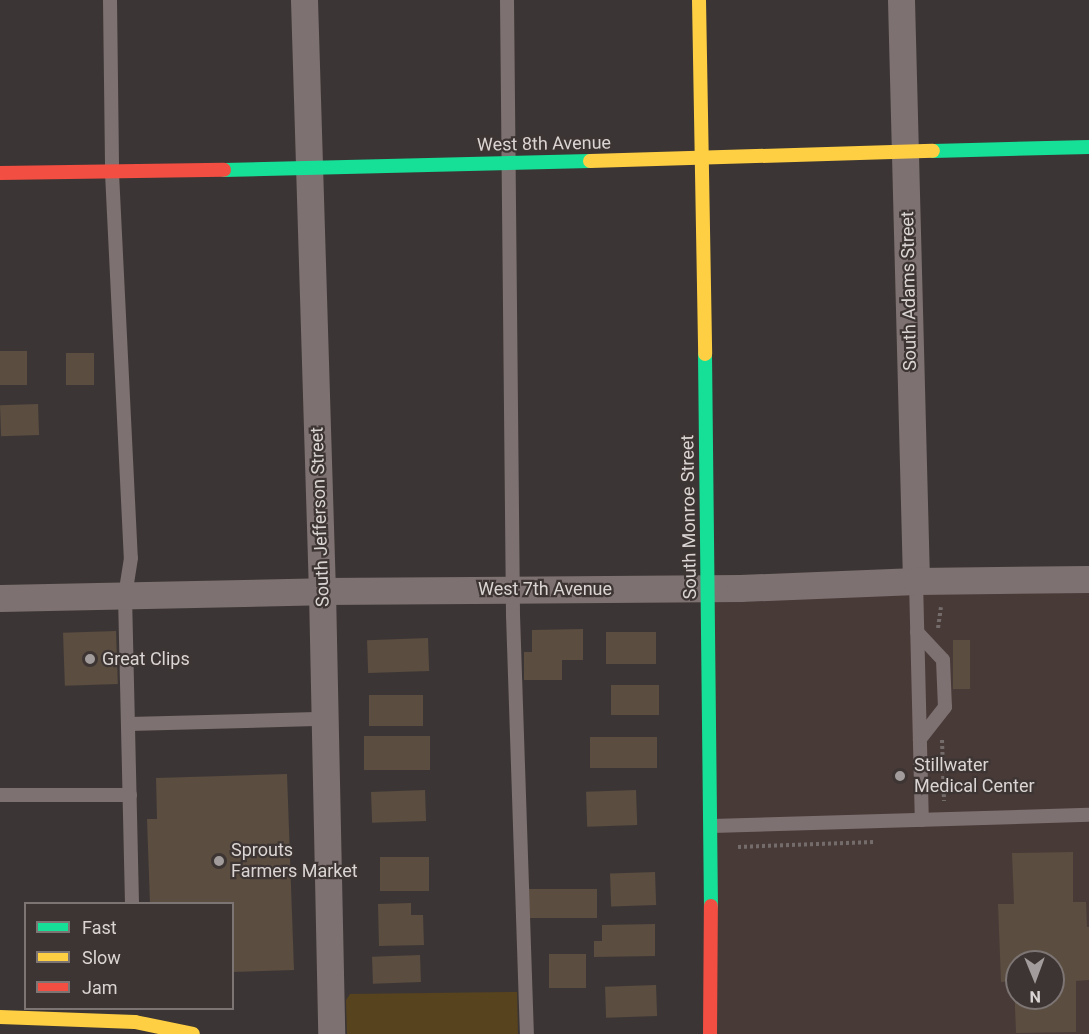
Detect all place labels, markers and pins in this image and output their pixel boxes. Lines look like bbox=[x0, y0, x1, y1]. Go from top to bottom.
place label: Great Clips bbox=[102, 648, 190, 670]
marker: Great Clips bbox=[83, 652, 97, 666]
place label: Stillwater Medical Center bbox=[914, 755, 1035, 798]
marker: Stillwater Medical Center bbox=[891, 767, 909, 785]
place label: Sprouts Farmers Market bbox=[231, 840, 358, 882]
marker: Sprouts Farmers Market bbox=[212, 854, 226, 868]

